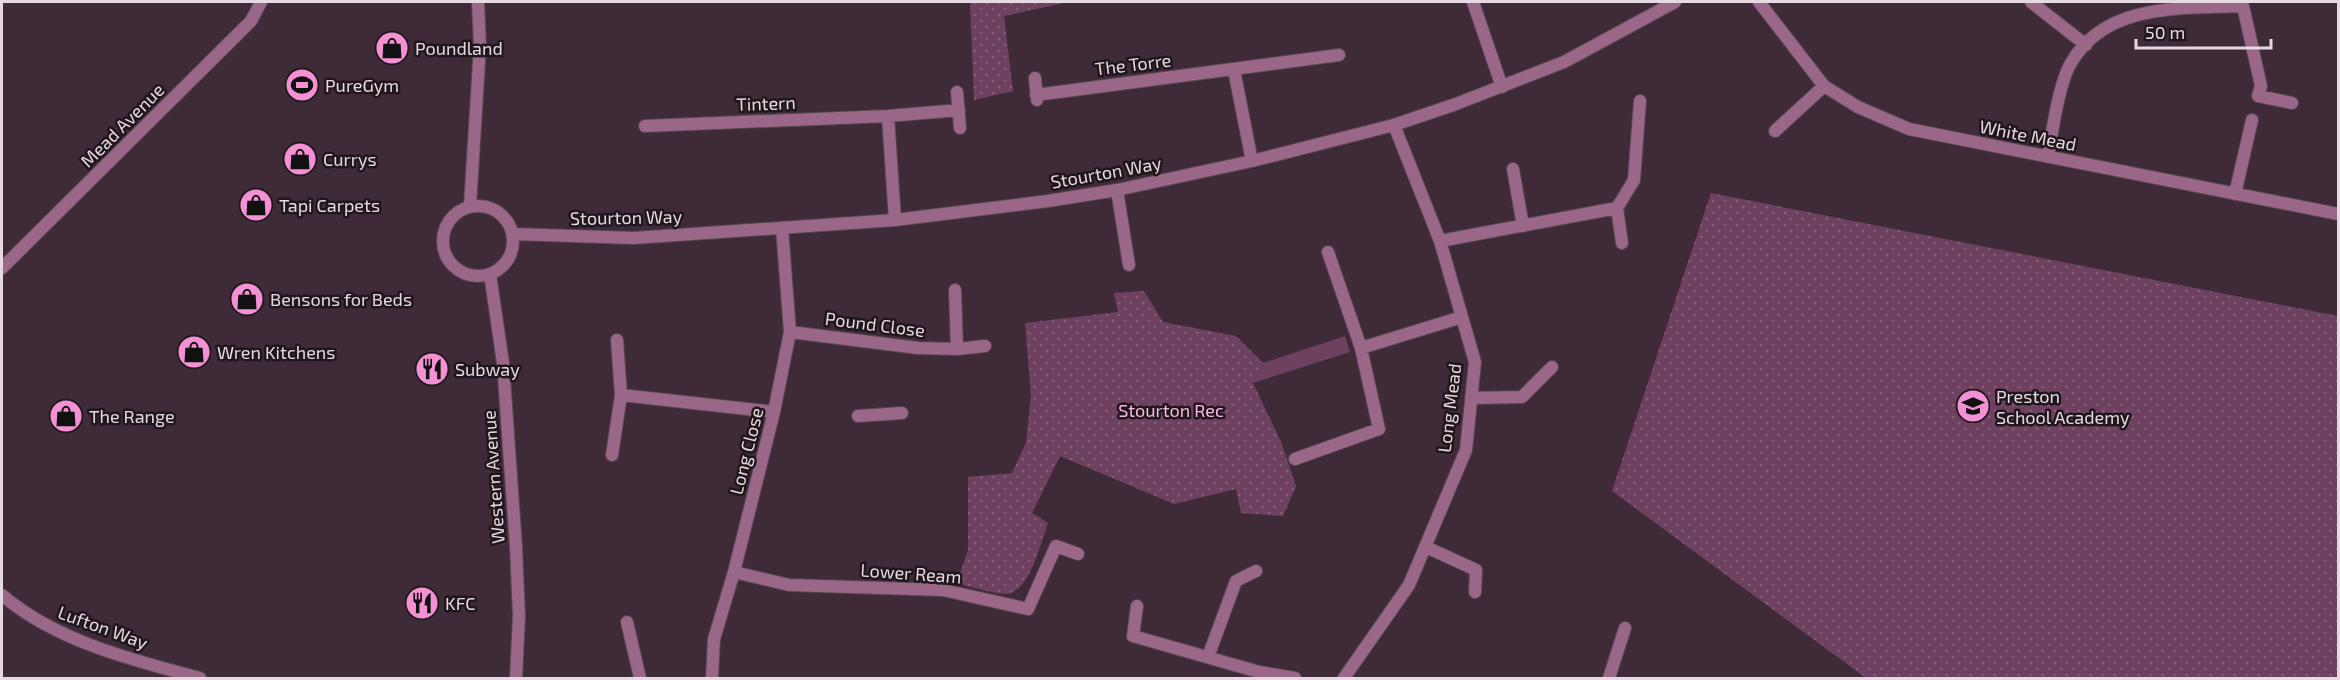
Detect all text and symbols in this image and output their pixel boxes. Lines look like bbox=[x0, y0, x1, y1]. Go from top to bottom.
scale bar bbox=[2136, 12, 2271, 50]
text: 50 m bbox=[2145, 21, 2185, 43]
shop icon: Poundland bbox=[374, 30, 410, 66]
place label: Poundland bbox=[415, 37, 503, 59]
street label: The Torre bbox=[1094, 48, 1172, 80]
sports icon: PureGym bbox=[284, 67, 320, 103]
place label: PureGym bbox=[325, 74, 399, 96]
street label: Mead Avenue bbox=[75, 78, 169, 172]
street label: Tintern bbox=[736, 91, 796, 115]
street label: White Mead bbox=[1978, 115, 2078, 155]
shop icon: Currys bbox=[282, 141, 318, 177]
place label: Currys bbox=[323, 148, 377, 170]
street label: Stourton Way bbox=[1049, 151, 1164, 193]
shop icon: Tapi Carpets bbox=[238, 187, 274, 223]
place label: Tapi Carpets bbox=[279, 194, 380, 216]
street label: Stourton Way bbox=[570, 205, 683, 229]
shop icon: Bensons for Beds bbox=[229, 281, 265, 317]
place label: Bensons for Beds bbox=[270, 288, 412, 310]
street label: Pound Close bbox=[824, 307, 926, 341]
shop icon: Wren Kitchens bbox=[176, 334, 212, 370]
place label: Wren Kitchens bbox=[217, 341, 335, 363]
restaurant icon: Subway bbox=[414, 351, 450, 387]
place label: Subway bbox=[455, 358, 520, 380]
street label: Long Mead bbox=[1433, 362, 1465, 454]
place label: Preston School Academy bbox=[1996, 385, 2130, 428]
school or university icon: Preston School Academy bbox=[1955, 388, 1991, 424]
shop icon: The Range bbox=[48, 398, 84, 434]
park label: Stourton Rec bbox=[1118, 399, 1224, 421]
place label: The Range bbox=[89, 405, 175, 427]
street label: Long Close bbox=[725, 405, 767, 497]
street label: Western Avenue bbox=[477, 410, 509, 544]
street label: Lower Ream bbox=[860, 559, 962, 587]
restaurant icon: KFC bbox=[404, 585, 440, 621]
place label: KFC bbox=[445, 592, 475, 614]
street label: Lufton Way bbox=[55, 601, 151, 654]

